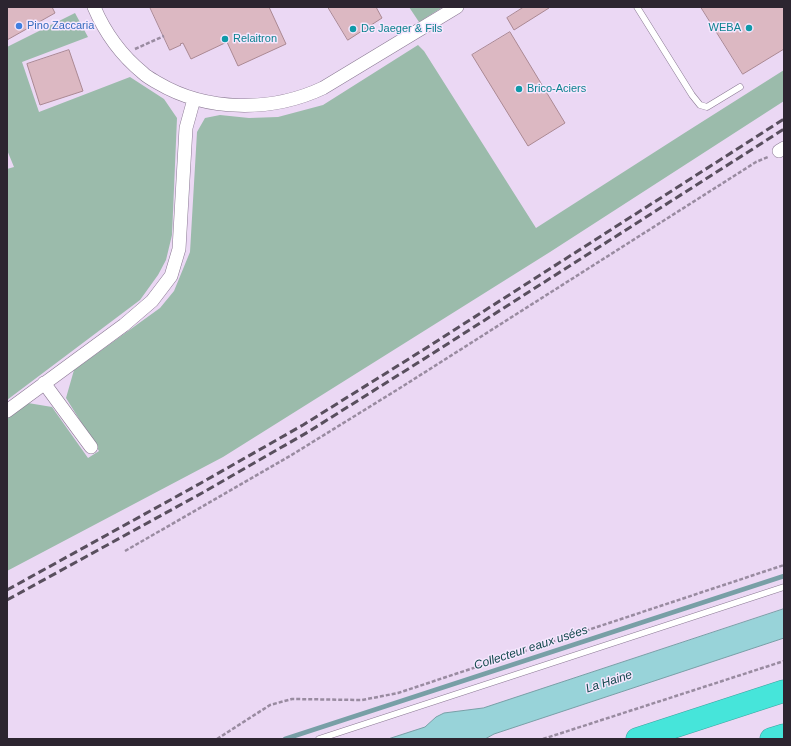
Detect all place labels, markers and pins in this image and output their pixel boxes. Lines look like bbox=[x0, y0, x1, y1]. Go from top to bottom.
place label: Pino Zaccaria bbox=[27, 19, 94, 33]
marker: Pino Zaccaria bbox=[14, 21, 24, 31]
place label: WEBA bbox=[709, 21, 741, 35]
place label: De Jaeger & Fils bbox=[361, 22, 442, 36]
marker: WEBA bbox=[744, 23, 754, 33]
marker: De Jaeger & Fils bbox=[348, 24, 358, 34]
place label: Relaitron bbox=[233, 32, 277, 46]
marker: Relaitron bbox=[220, 34, 230, 44]
place label: Brico-Aciers bbox=[527, 82, 586, 96]
marker: Brico-Aciers bbox=[514, 84, 524, 94]

